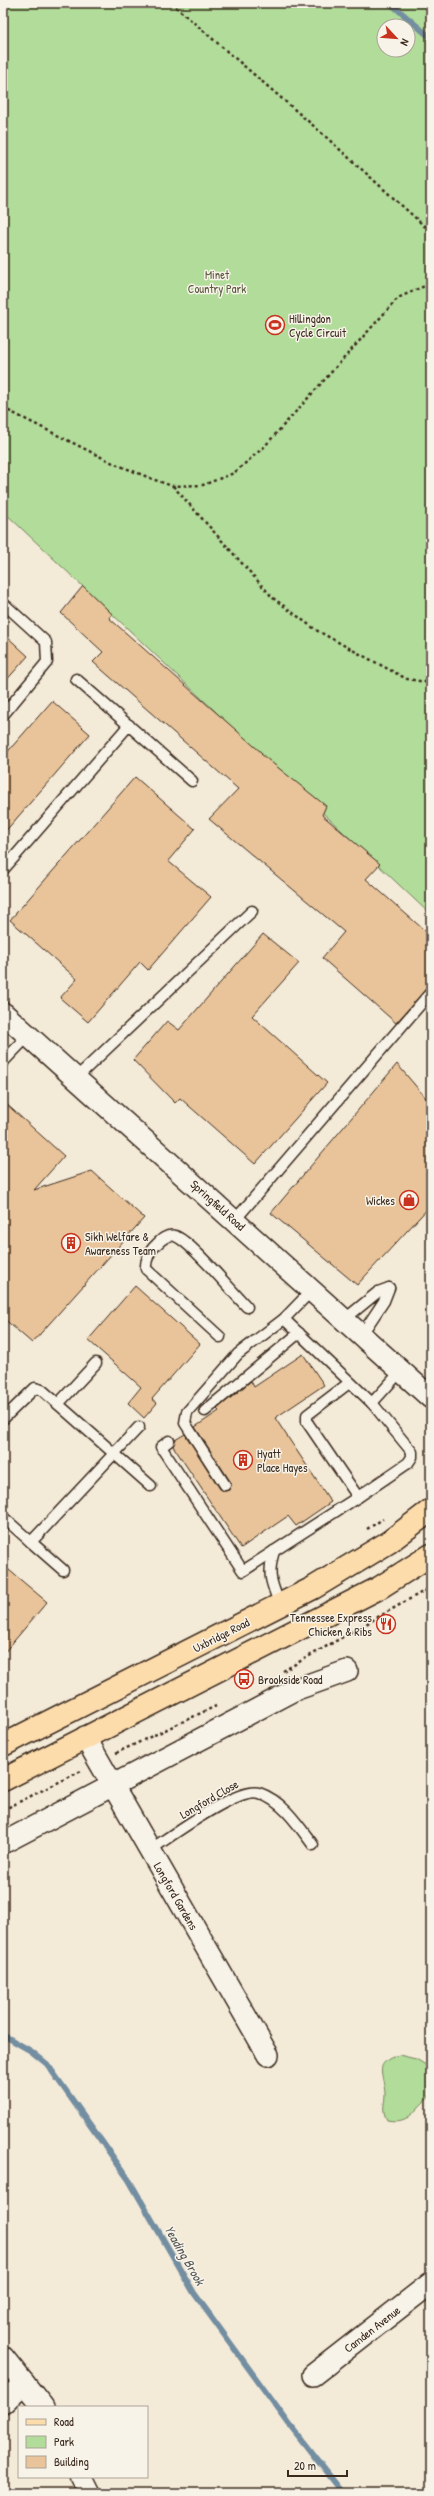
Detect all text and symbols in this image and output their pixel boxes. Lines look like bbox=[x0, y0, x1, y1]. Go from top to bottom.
north arrow bbox=[376, 18, 416, 58]
text: N bbox=[397, 37, 413, 48]
park label: Minet Country Park bbox=[188, 266, 246, 297]
place label: Hillingdon Cycle Circuit bbox=[289, 310, 347, 341]
sports icon: Hillingdon Cycle Circuit bbox=[264, 314, 286, 336]
street label: Springfield Road bbox=[187, 1176, 249, 1234]
shop icon: Wickes bbox=[398, 1189, 420, 1211]
place label: Wickes bbox=[366, 1192, 395, 1209]
place label: Sikh Welfare & Awareness Team bbox=[85, 1228, 156, 1259]
building icon: Sikh Welfare & Awareness Team bbox=[60, 1232, 82, 1254]
place label: Hyatt Place Hayes bbox=[257, 1445, 308, 1476]
building icon: Hyatt Place Hayes bbox=[232, 1449, 254, 1471]
place label: Tennessee Express Chicken & Ribs bbox=[290, 1609, 372, 1640]
street label: Uxbridge Road bbox=[190, 1613, 253, 1657]
restaurant icon: Tennessee Express Chicken & Ribs bbox=[375, 1613, 397, 1635]
bus stop icon: Brookside Road bbox=[233, 1668, 255, 1690]
place label: Brookside Road bbox=[258, 1671, 323, 1688]
street label: Longford Close bbox=[176, 1775, 242, 1823]
street label: Longford Gardens bbox=[150, 1859, 203, 1933]
water label: Yeading Brook bbox=[160, 2222, 210, 2290]
street label: Camden Avenue bbox=[340, 2301, 404, 2356]
legend bbox=[18, 2406, 148, 2478]
text: Road bbox=[54, 2413, 74, 2430]
text: Park bbox=[54, 2433, 74, 2450]
scale bar bbox=[288, 2452, 347, 2478]
text: Building bbox=[54, 2453, 89, 2470]
text: 20 m bbox=[294, 2457, 316, 2474]

